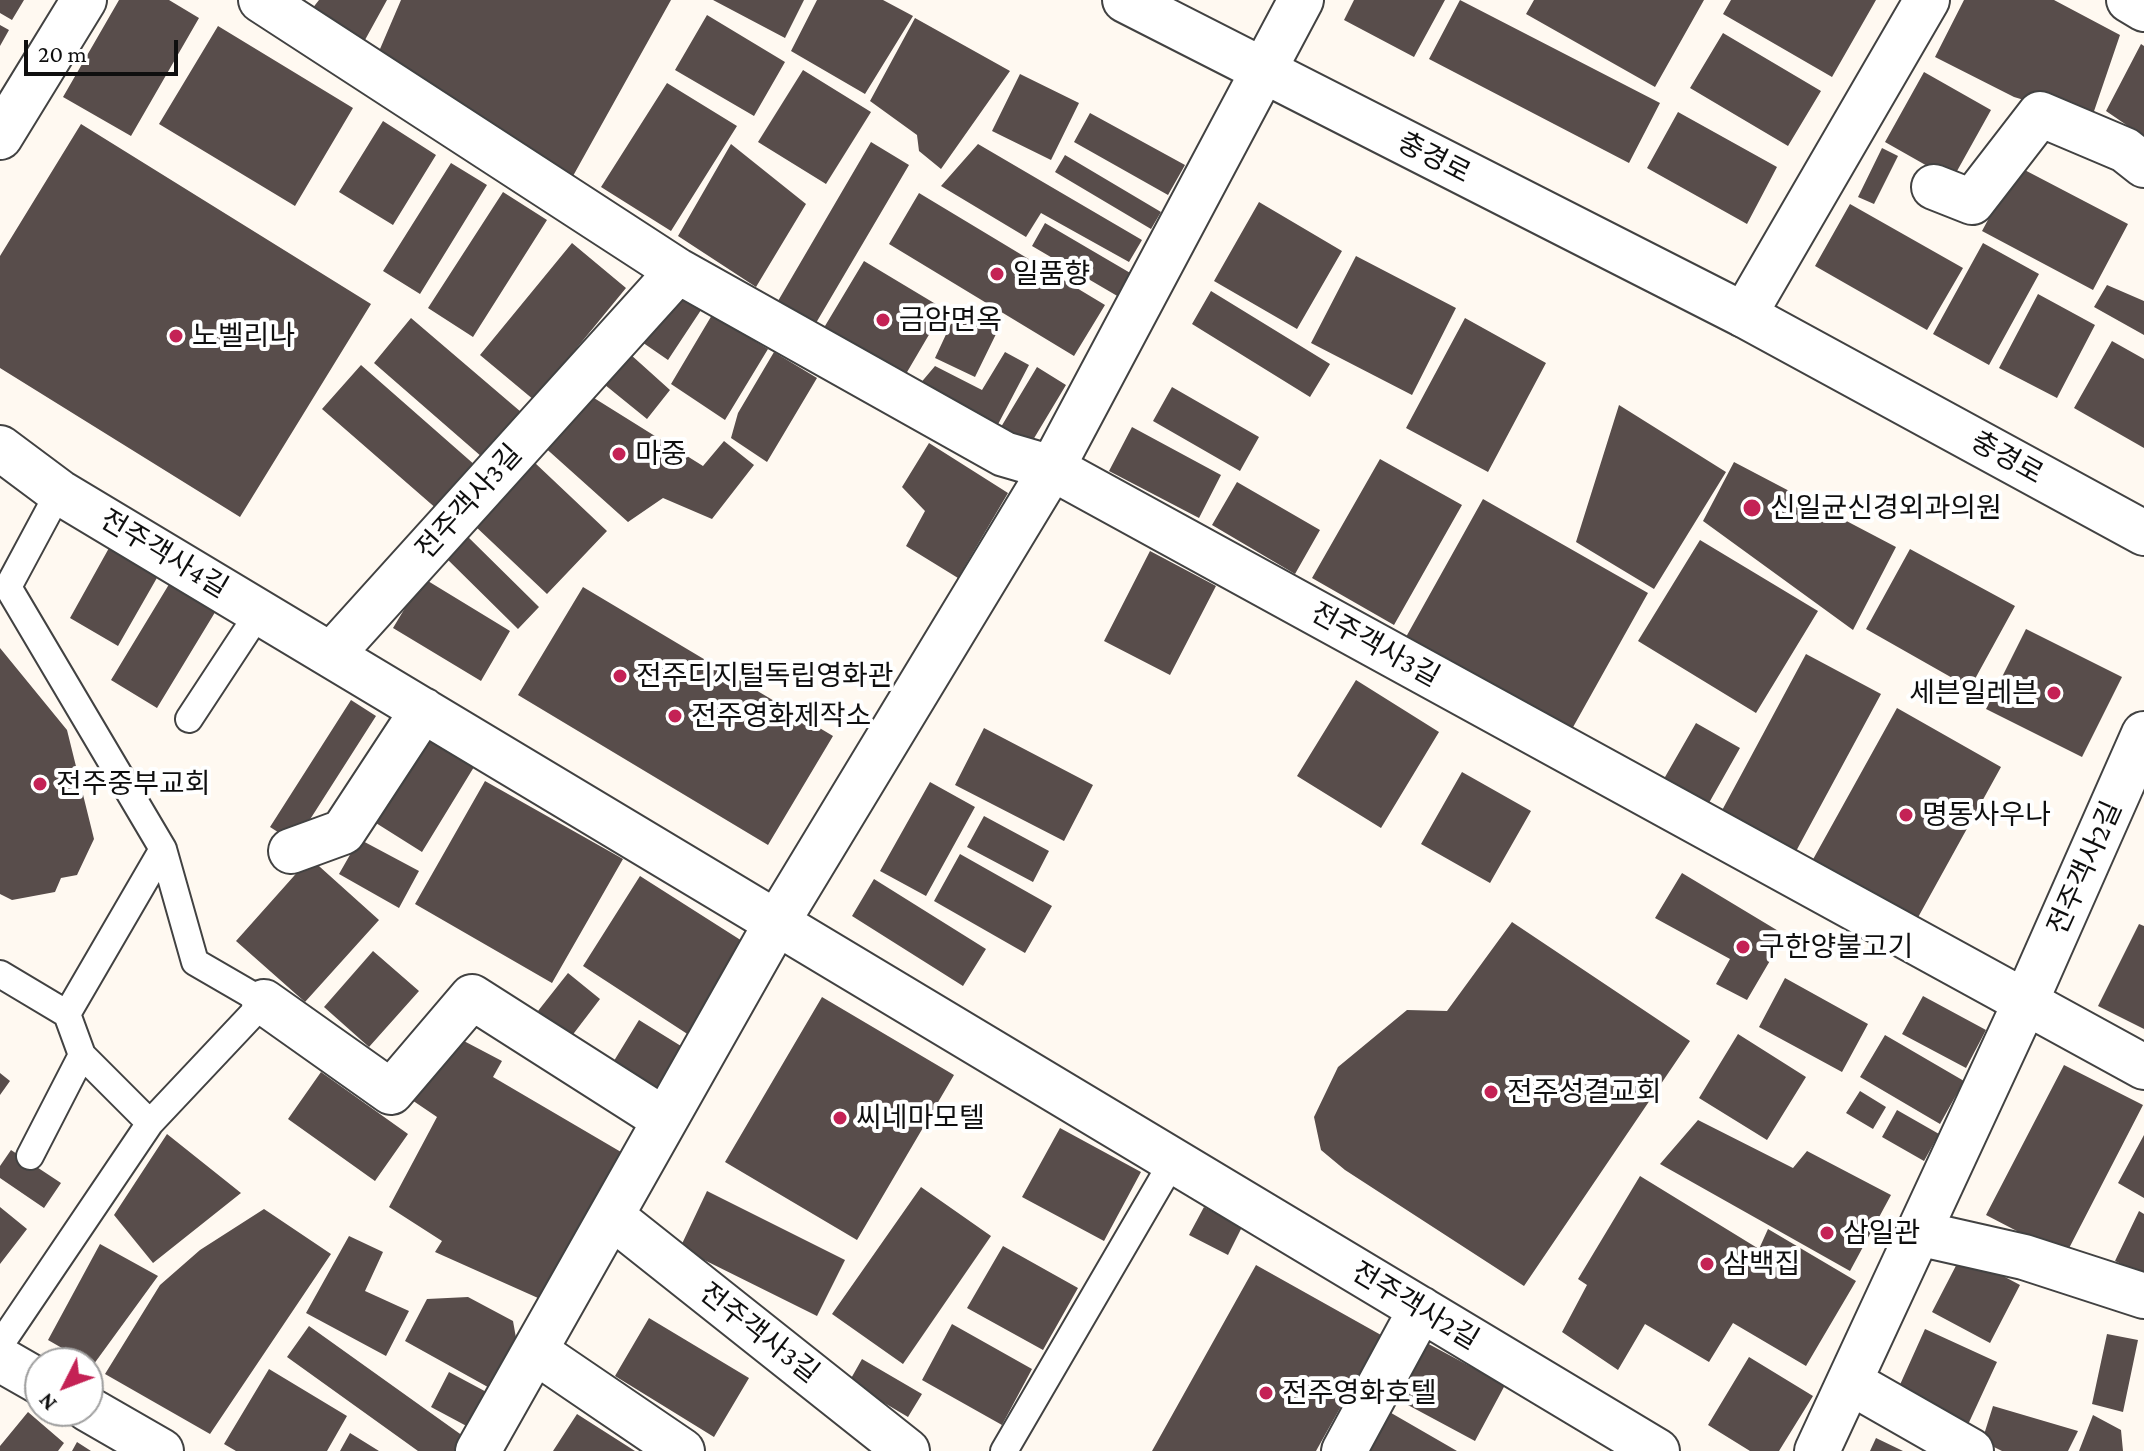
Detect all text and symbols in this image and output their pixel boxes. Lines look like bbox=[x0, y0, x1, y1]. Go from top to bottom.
scale bar bbox=[28, 24, 182, 74]
text: 20 m bbox=[38, 40, 87, 67]
street label: 충경로 bbox=[1392, 125, 1476, 191]
place label: 일품향 bbox=[1013, 257, 1090, 291]
marker: 일품향 bbox=[988, 265, 1006, 283]
place label: 금암면옥 bbox=[899, 303, 1002, 337]
marker: 금암면옥 bbox=[874, 311, 892, 329]
place label: 노벨리나 bbox=[192, 319, 295, 353]
marker: 노벨리나 bbox=[167, 327, 185, 345]
street label: 충경로 bbox=[1965, 425, 2049, 491]
place label: 마중 bbox=[635, 437, 687, 471]
street label: 전주객사3길 bbox=[409, 438, 529, 566]
marker: 마중 bbox=[610, 445, 628, 463]
place label: 신일균신경외과의원 bbox=[1770, 491, 2002, 525]
marker: 신일균신경외과의원 bbox=[1741, 497, 1763, 519]
street label: 전주객사4길 bbox=[94, 503, 234, 605]
street label: 전주객사3길 bbox=[1305, 596, 1445, 694]
place label: 전주디지털독립영화관 bbox=[636, 659, 894, 693]
marker: 전주디지털독립영화관 bbox=[611, 667, 629, 685]
place label: 세븐일레븐 bbox=[1909, 676, 2038, 710]
marker: 세븐일레븐 bbox=[2045, 684, 2063, 702]
place label: 전주영화제작소 bbox=[691, 699, 871, 733]
marker: 전주영화제작소 bbox=[666, 707, 684, 725]
place label: 전주중부교회 bbox=[56, 767, 211, 801]
marker: 전주중부교회 bbox=[31, 775, 49, 793]
street label: 전주객사2길 bbox=[2041, 796, 2129, 940]
place label: 명동사우나 bbox=[1922, 798, 2051, 832]
marker: 명동사우나 bbox=[1897, 806, 1915, 824]
place label: 구한양불고기 bbox=[1759, 930, 1914, 964]
marker: 구한양불고기 bbox=[1734, 938, 1752, 956]
place label: 전주성결교회 bbox=[1507, 1075, 1662, 1109]
marker: 전주성결교회 bbox=[1482, 1083, 1500, 1101]
place label: 씨네마모텔 bbox=[856, 1101, 985, 1135]
marker: 씨네마모텔 bbox=[831, 1109, 849, 1127]
place label: 삼일관 bbox=[1843, 1216, 1920, 1250]
marker: 삼일관 bbox=[1818, 1224, 1836, 1242]
place label: 삼백집 bbox=[1723, 1247, 1800, 1281]
street label: 전주객사2길 bbox=[1345, 1255, 1485, 1357]
marker: 삼백집 bbox=[1698, 1255, 1716, 1273]
street label: 전주객사3길 bbox=[693, 1276, 825, 1390]
north arrow bbox=[24, 1347, 104, 1427]
place label: 전주영화호텔 bbox=[1282, 1376, 1437, 1410]
marker: 전주영화호텔 bbox=[1257, 1384, 1275, 1402]
text: N bbox=[33, 1388, 62, 1416]

